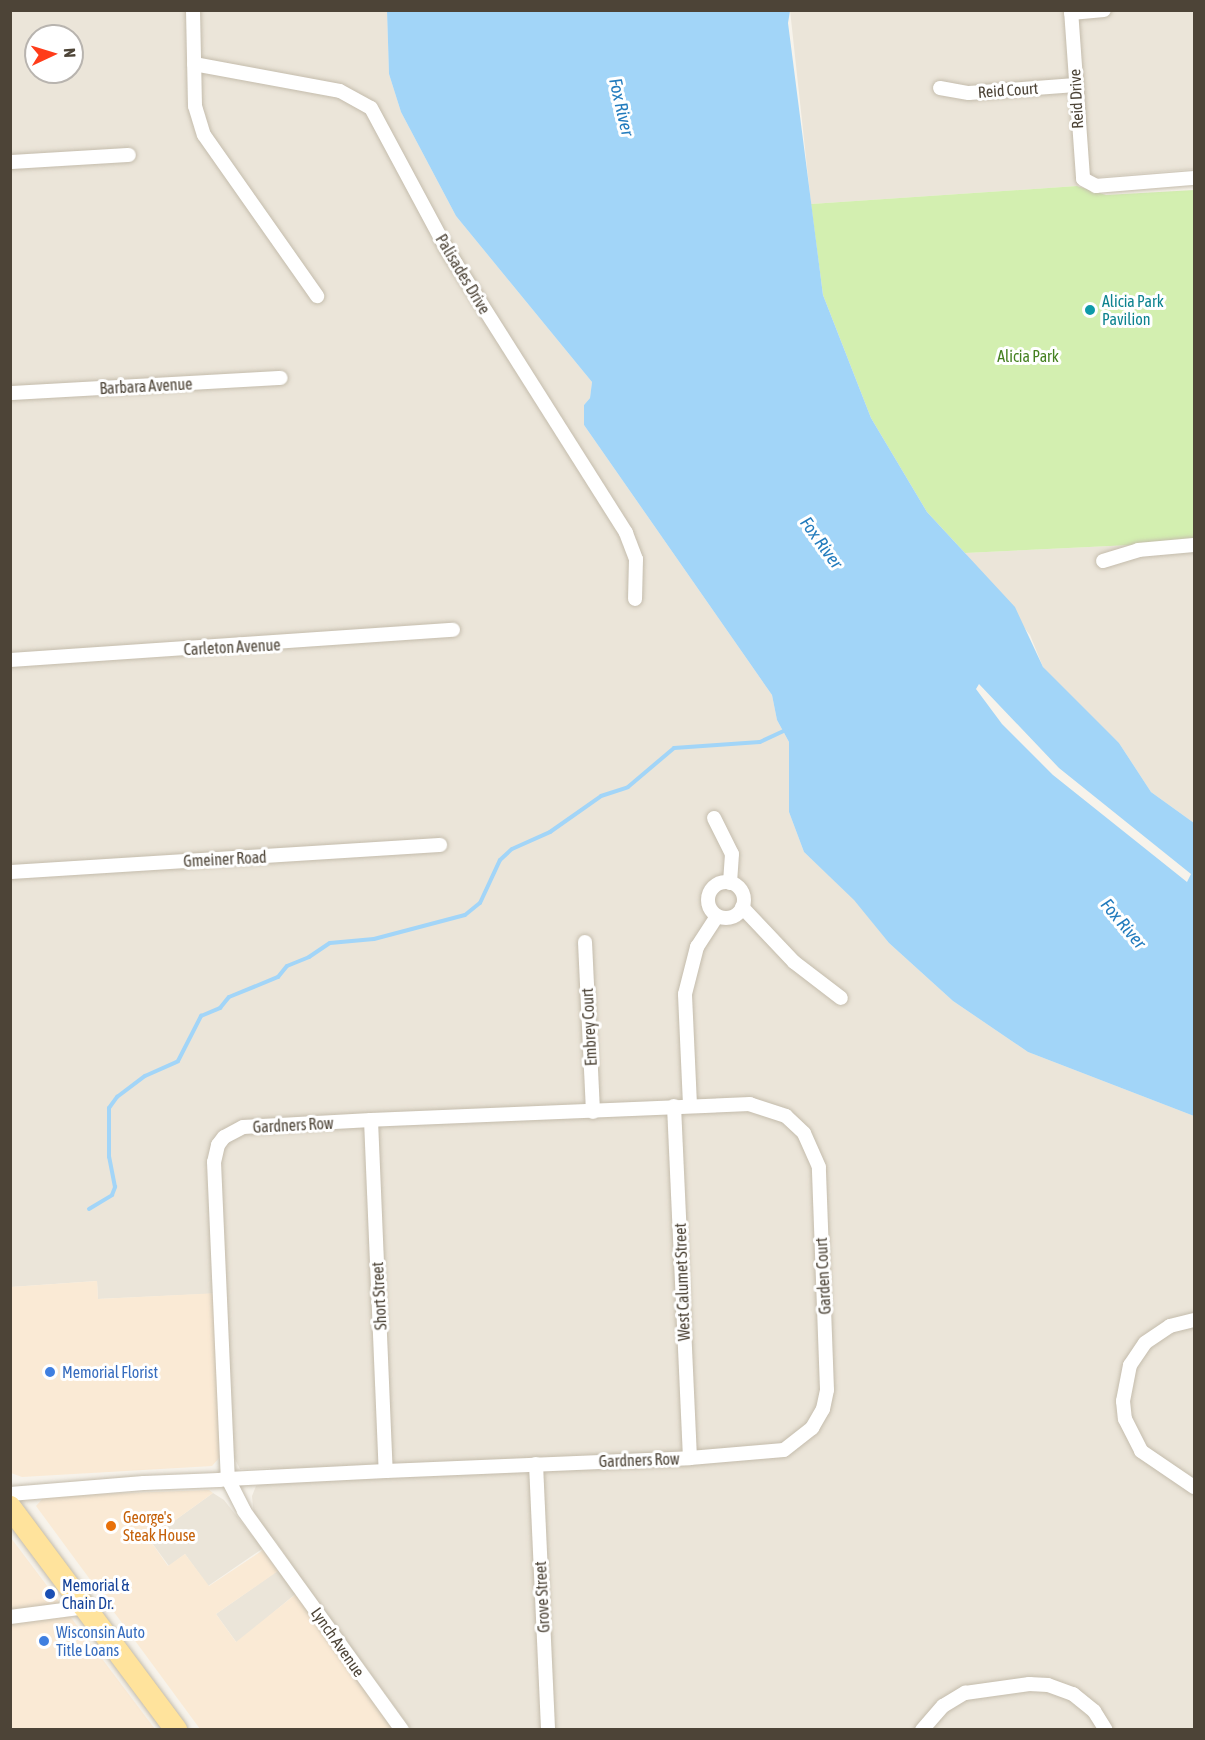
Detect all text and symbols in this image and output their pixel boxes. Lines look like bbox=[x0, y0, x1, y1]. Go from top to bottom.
north arrow bbox=[24, 24, 84, 84]
text: N bbox=[61, 48, 79, 58]
street label: Reid Drive bbox=[1065, 69, 1087, 129]
water label: Fox River bbox=[604, 76, 638, 138]
street label: Reid Court bbox=[977, 78, 1039, 102]
street label: Palisades Drive bbox=[432, 231, 494, 317]
place label: Alicia Park Pavilion bbox=[1102, 291, 1164, 329]
marker: Alicia Park Pavilion bbox=[1083, 303, 1097, 317]
park label: Alicia Park bbox=[997, 346, 1059, 366]
street label: Barbara Avenue bbox=[99, 374, 193, 398]
water label: Fox River bbox=[795, 513, 847, 573]
street label: Carleton Avenue bbox=[183, 635, 281, 659]
street label: Gmeiner Road bbox=[183, 847, 267, 871]
water label: Fox River bbox=[1096, 895, 1150, 953]
street label: Embrey Court bbox=[577, 987, 601, 1067]
street label: Gardners Row bbox=[252, 1113, 334, 1137]
street label: West Calumet Street bbox=[670, 1223, 694, 1341]
street label: Garden Court bbox=[811, 1237, 835, 1315]
street label: Short Street bbox=[368, 1261, 390, 1331]
place label: Memorial Florist bbox=[62, 1362, 158, 1382]
marker: Memorial Florist bbox=[43, 1365, 57, 1379]
street label: Gardners Row bbox=[598, 1449, 680, 1471]
place label: George's Steak House bbox=[123, 1507, 196, 1545]
marker: George's Steak House bbox=[104, 1519, 118, 1533]
street label: Grove Street bbox=[531, 1561, 553, 1633]
place label: Memorial & Chain Dr. bbox=[62, 1575, 130, 1613]
marker: Memorial & Chain Dr. bbox=[43, 1587, 57, 1601]
street label: Lynch Avenue bbox=[307, 1604, 369, 1680]
place label: Wisconsin Auto Title Loans bbox=[56, 1622, 145, 1660]
marker: Wisconsin Auto Title Loans bbox=[37, 1634, 51, 1648]

